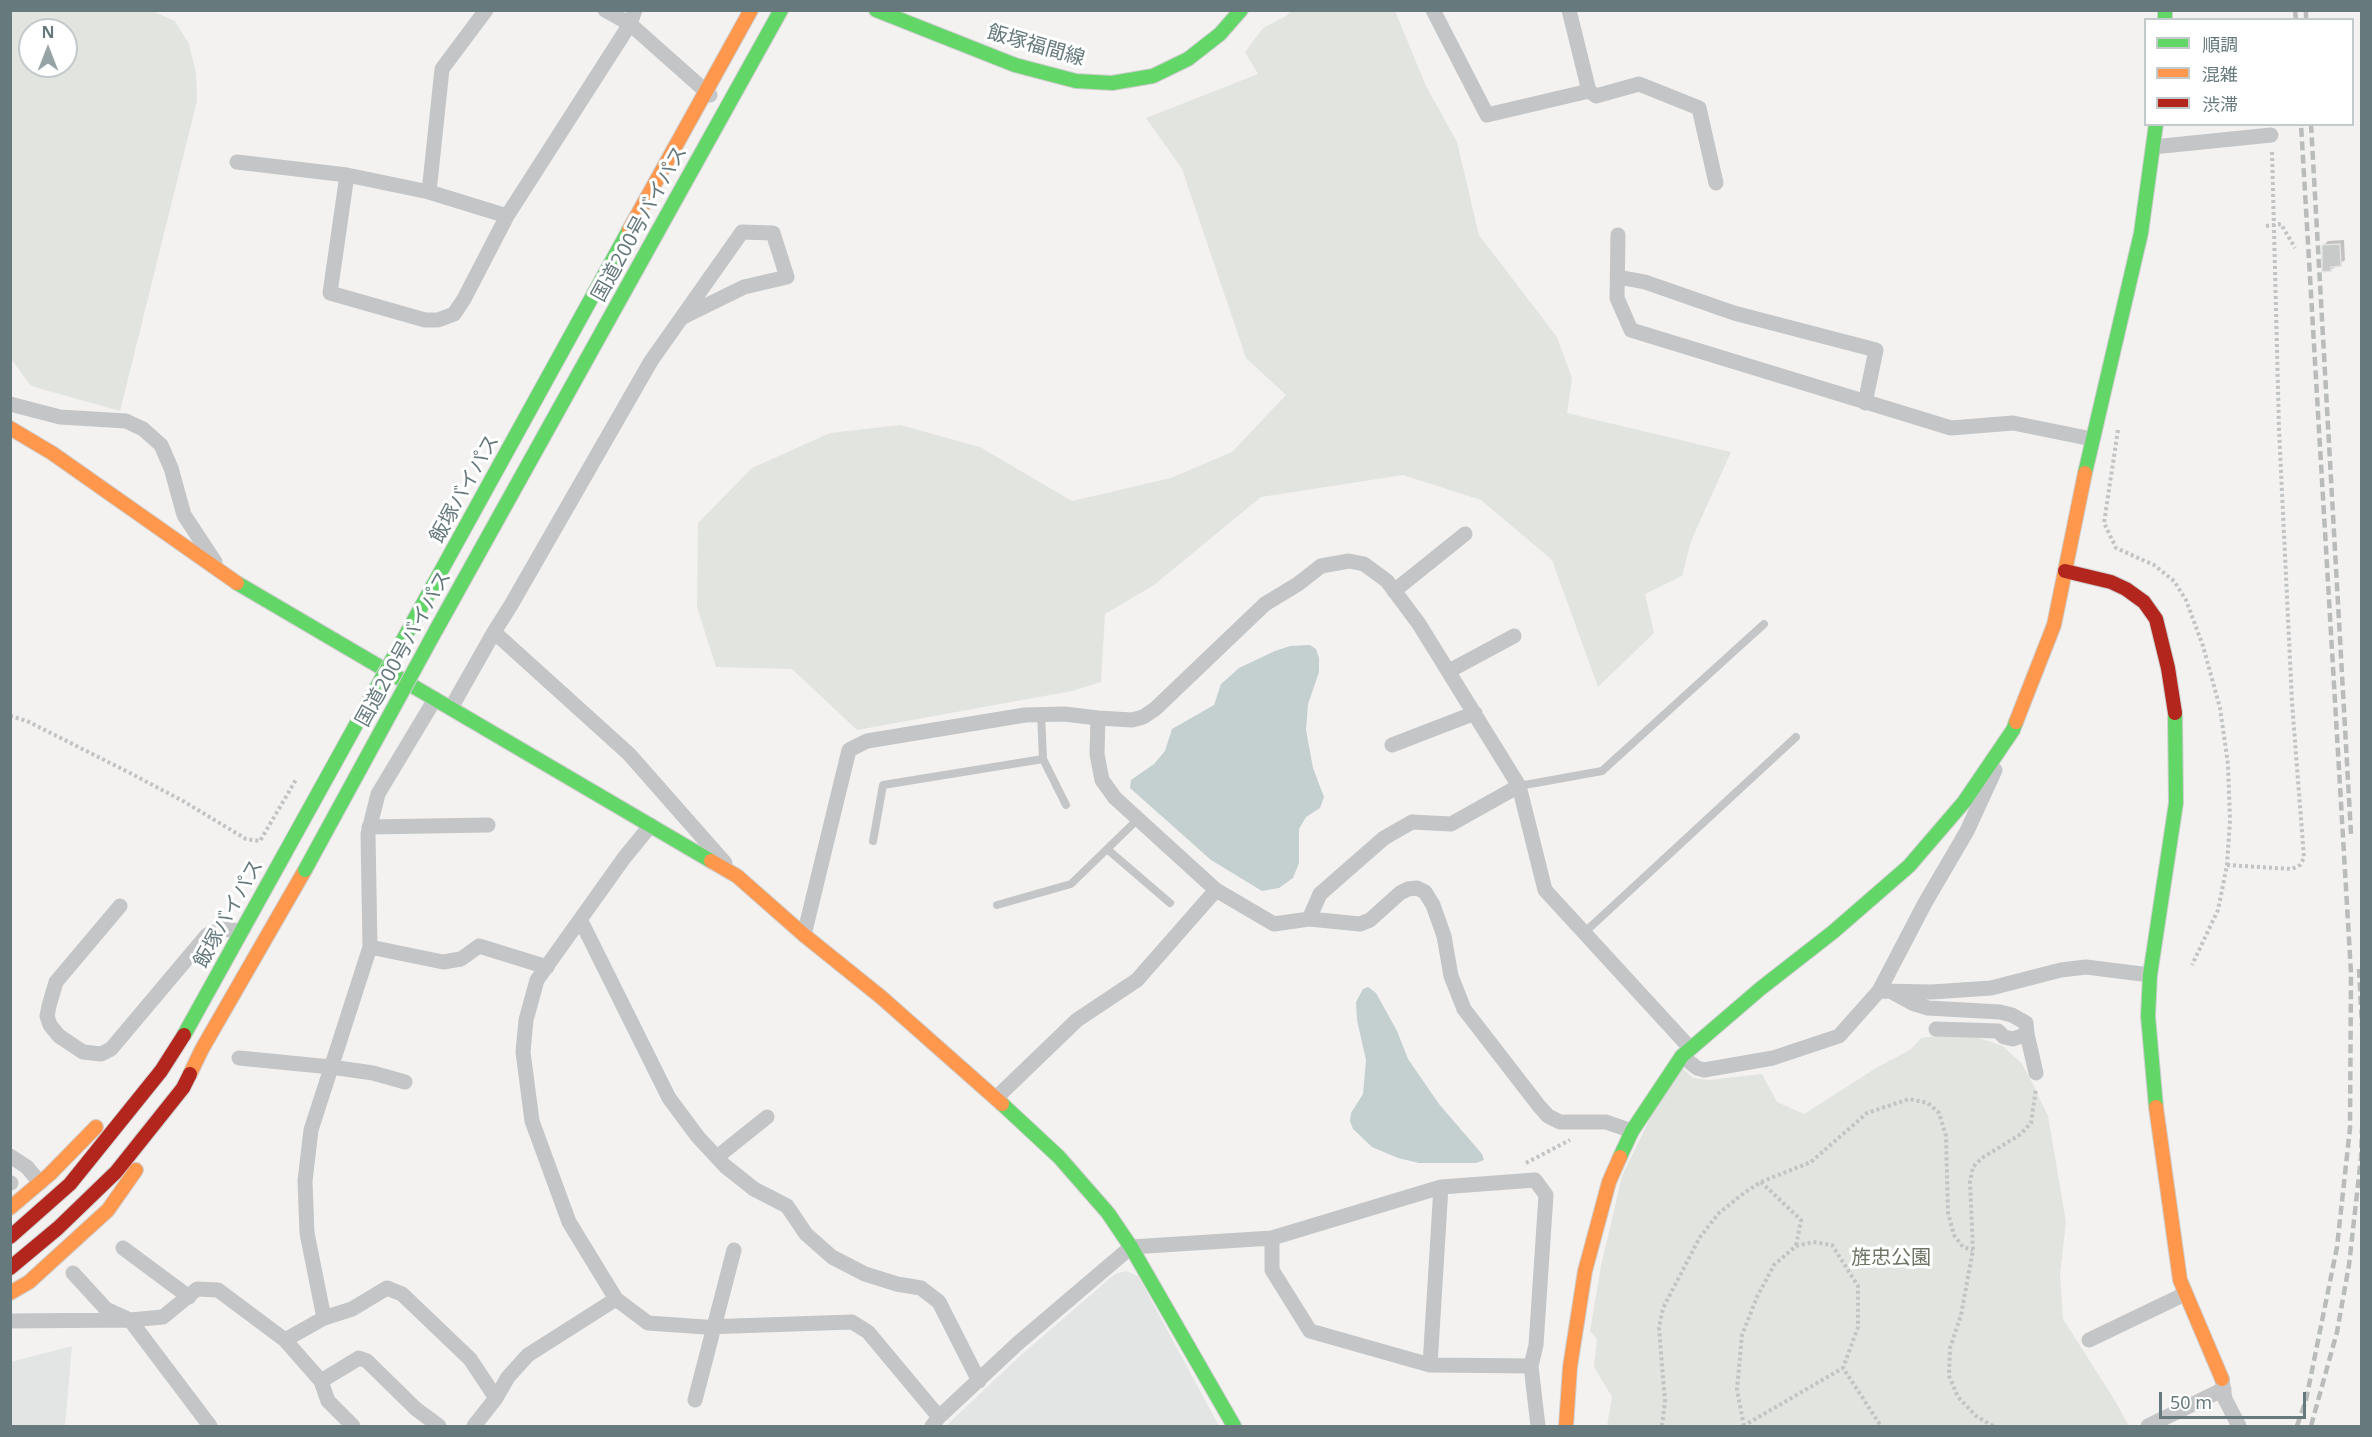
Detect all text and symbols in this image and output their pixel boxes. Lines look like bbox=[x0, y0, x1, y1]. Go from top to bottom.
north arrow bbox=[18, 18, 78, 78]
legend bbox=[2144, 18, 2354, 126]
text: N bbox=[41, 21, 55, 43]
street label: 飯塚福間線 bbox=[985, 21, 1087, 71]
text: 順調 bbox=[2202, 32, 2238, 56]
text: 混雑 bbox=[2202, 62, 2238, 86]
text: 渋滞 bbox=[2202, 92, 2238, 116]
street label: 国道200号バイパス bbox=[587, 142, 693, 306]
street label: 飯塚バイパス bbox=[425, 431, 505, 547]
street label: 国道200号バイパス bbox=[351, 567, 457, 731]
street label: 飯塚バイパス bbox=[189, 856, 269, 972]
park label: 旌忠公園 bbox=[1851, 1246, 1931, 1270]
scale bar bbox=[2162, 1380, 2309, 1418]
text: 50 m bbox=[2170, 1390, 2212, 1414]

